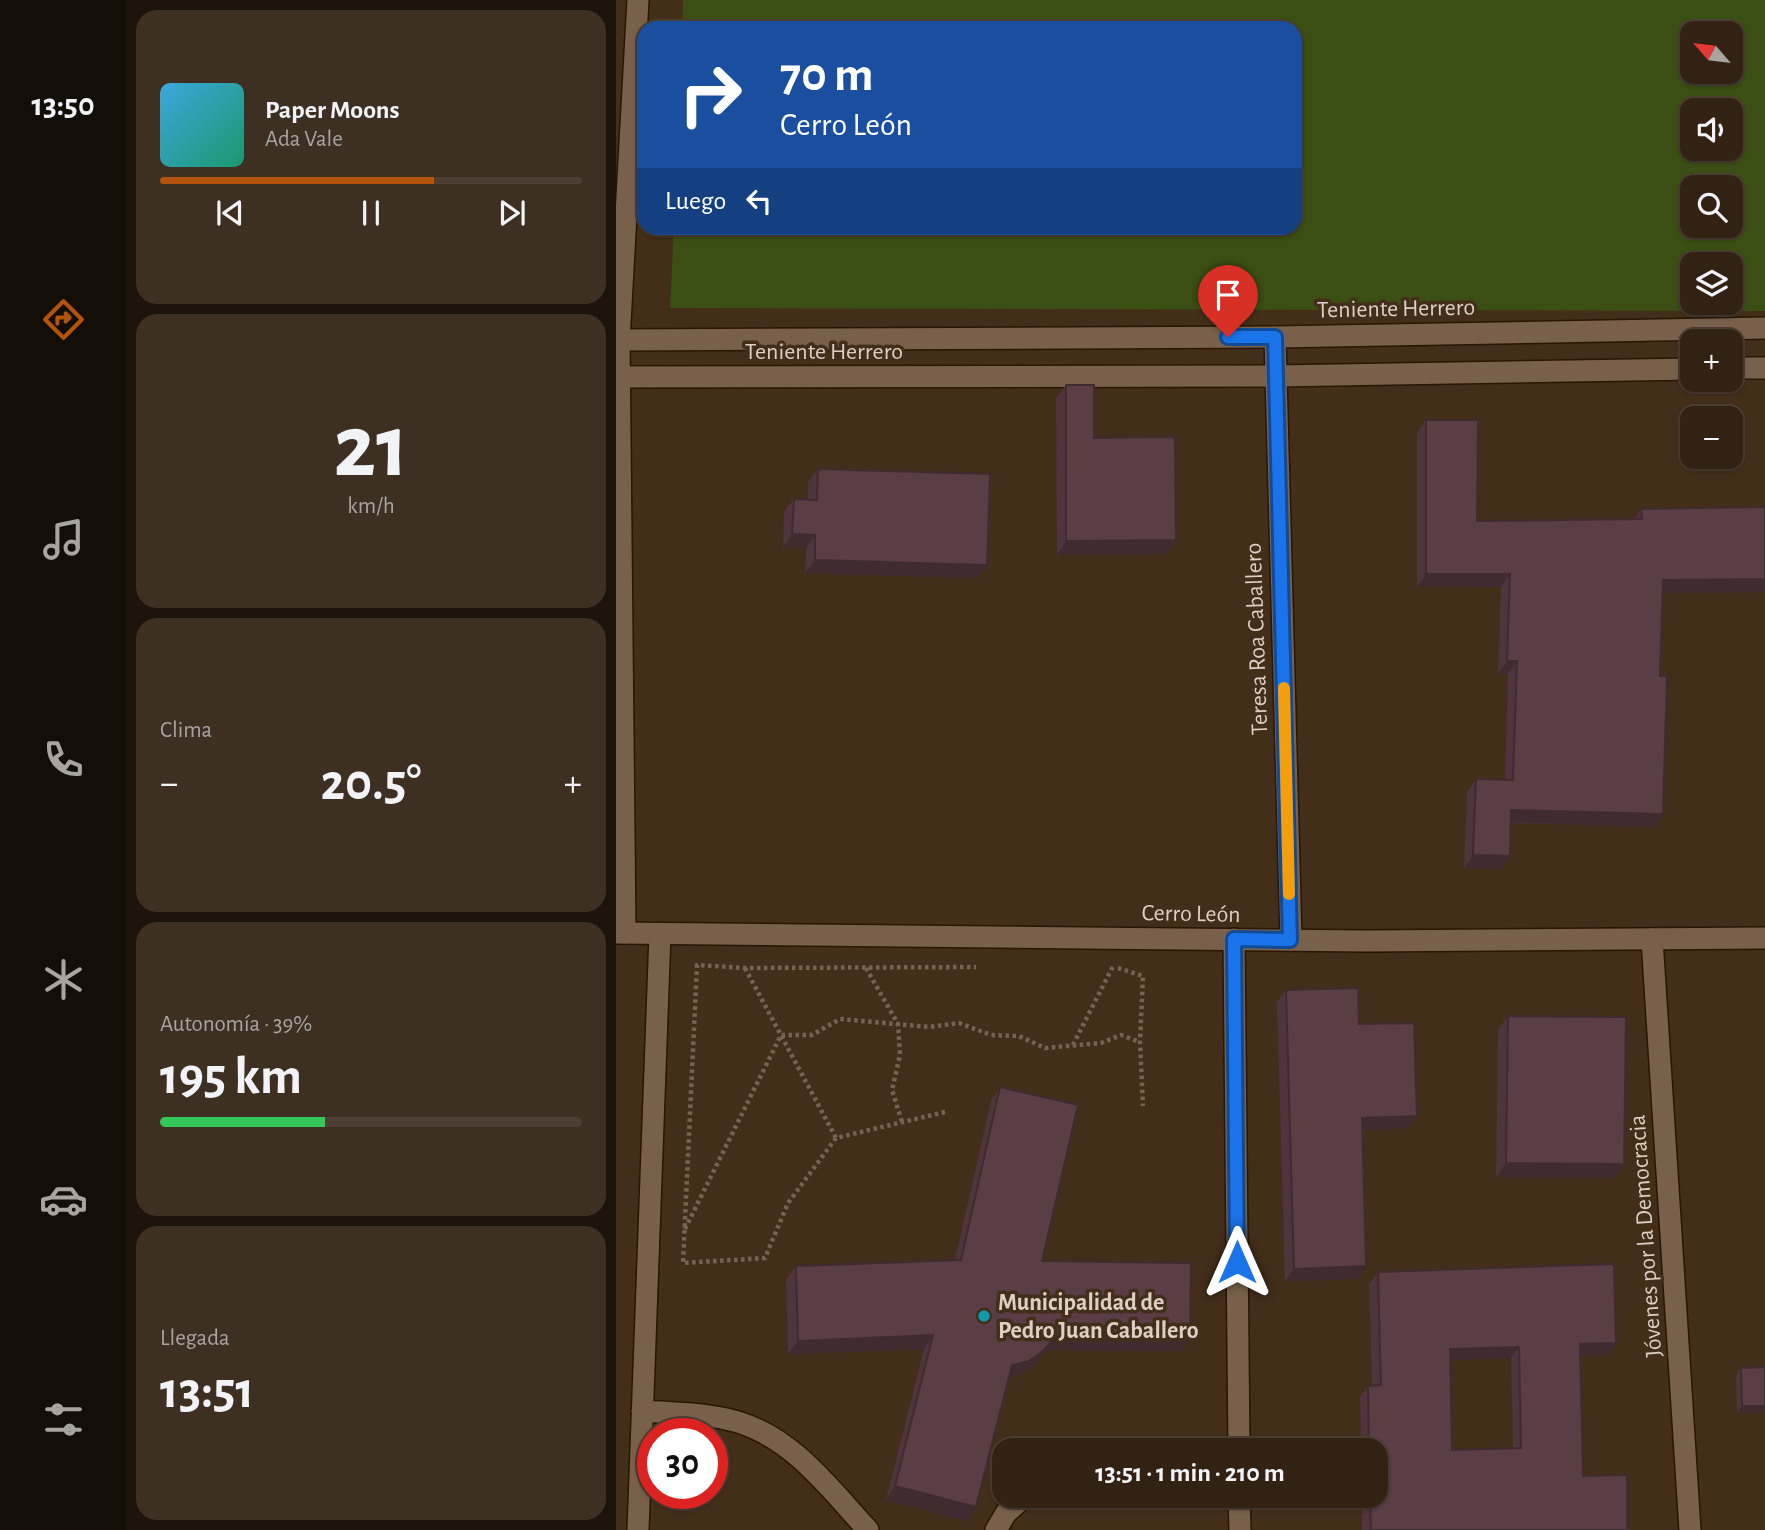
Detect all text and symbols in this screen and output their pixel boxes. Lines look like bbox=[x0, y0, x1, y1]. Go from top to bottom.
north arrow bbox=[1680, 21, 1743, 84]
map controls bbox=[1680, 21, 1743, 469]
icon: right bbox=[665, 49, 756, 140]
text: 70 m bbox=[780, 51, 874, 100]
text: 13:50 bbox=[31, 89, 95, 121]
text: Paper Moons bbox=[265, 97, 400, 123]
button: sound bbox=[1680, 98, 1743, 161]
text: Cerro León bbox=[780, 109, 912, 141]
text: Ada Vale bbox=[265, 128, 343, 151]
button: search bbox=[1680, 175, 1743, 238]
icon: left bbox=[740, 182, 778, 220]
text: Luego bbox=[665, 188, 726, 214]
icon: previous bbox=[211, 194, 249, 232]
icon: pause bbox=[352, 194, 390, 232]
icon: next bbox=[493, 194, 531, 232]
button: layers bbox=[1680, 252, 1743, 315]
pin bbox=[1198, 265, 1258, 337]
icon: arrive bbox=[1209, 276, 1247, 314]
icon: directions bbox=[39, 295, 88, 344]
street label: Teniente Herrero bbox=[1317, 296, 1475, 322]
button: + bbox=[1680, 329, 1743, 392]
street label: Teniente Herrero bbox=[745, 340, 903, 364]
text: 21 bbox=[333, 402, 409, 493]
button: − bbox=[1680, 406, 1743, 469]
text: km/h bbox=[347, 495, 395, 518]
icon: music bbox=[39, 515, 88, 564]
street label: Teresa Roa Caballero bbox=[1242, 542, 1272, 736]
text: Clima bbox=[160, 719, 212, 742]
icon: phone bbox=[39, 735, 88, 784]
text: 20.5° bbox=[320, 757, 422, 809]
text: − bbox=[160, 765, 178, 803]
text: + bbox=[564, 765, 582, 803]
street label: Cerro León bbox=[1141, 901, 1241, 927]
icon: climate bbox=[39, 955, 88, 1004]
text: Autonomía · 39% bbox=[160, 1013, 312, 1036]
text: 195 km bbox=[160, 1051, 302, 1103]
street label: Jóvenes por la Democracia bbox=[1626, 1114, 1666, 1358]
icon: car bbox=[39, 1175, 88, 1224]
position arrow bbox=[1200, 1225, 1274, 1299]
place label: Municipalidad de Pedro Juan Caballero bbox=[998, 1291, 1199, 1343]
marker: Municipalidad de Pedro Juan Caballero bbox=[976, 1308, 992, 1324]
text: Llegada bbox=[160, 1327, 230, 1350]
text: 13:51 bbox=[160, 1365, 254, 1417]
icon: filters bbox=[39, 1395, 88, 1444]
speed limit sign: 30 bbox=[637, 1418, 728, 1509]
text: 13:51 · 1 min · 210 m bbox=[1095, 1460, 1285, 1486]

